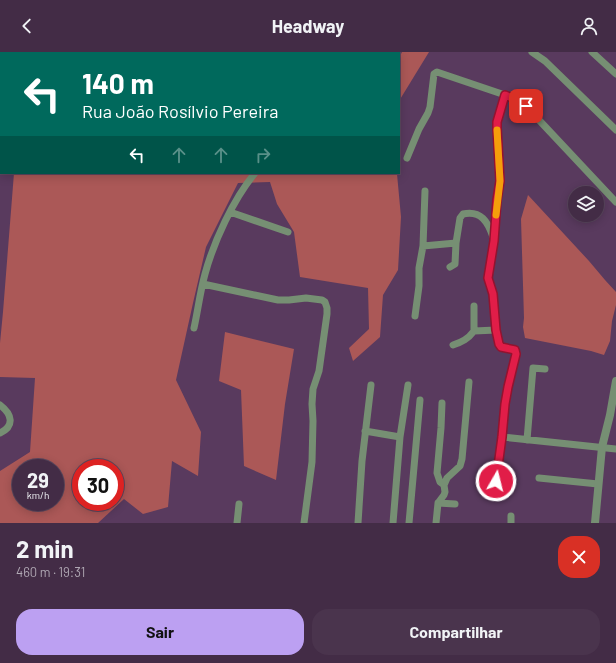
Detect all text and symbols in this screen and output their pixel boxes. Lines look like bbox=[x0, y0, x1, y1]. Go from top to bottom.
icon: back bbox=[16, 15, 38, 37]
text: Headway bbox=[272, 15, 344, 37]
icon: person bbox=[578, 15, 600, 37]
text: 140 m bbox=[82, 66, 154, 100]
icon: left bbox=[16, 68, 68, 120]
pin bbox=[509, 89, 543, 123]
icon: arrive bbox=[515, 95, 537, 117]
text: Rua João Rosílvio Pereira bbox=[82, 100, 278, 122]
icon: left bbox=[126, 144, 148, 166]
icon: ahead bbox=[168, 144, 190, 166]
icon: ahead bbox=[210, 144, 232, 166]
icon: right bbox=[252, 144, 274, 166]
map controls bbox=[568, 186, 604, 222]
button: layers bbox=[568, 186, 604, 222]
speed limit sign: 30 bbox=[72, 459, 124, 511]
position arrow bbox=[475, 460, 517, 502]
text: 29 bbox=[27, 468, 49, 492]
text: km/h bbox=[27, 489, 49, 501]
text: 2 min bbox=[16, 534, 74, 563]
button: close bbox=[558, 536, 600, 578]
text: 460 m · 19:31 bbox=[16, 564, 85, 580]
button: Sair bbox=[16, 609, 304, 655]
button: Compartilhar bbox=[312, 609, 600, 655]

